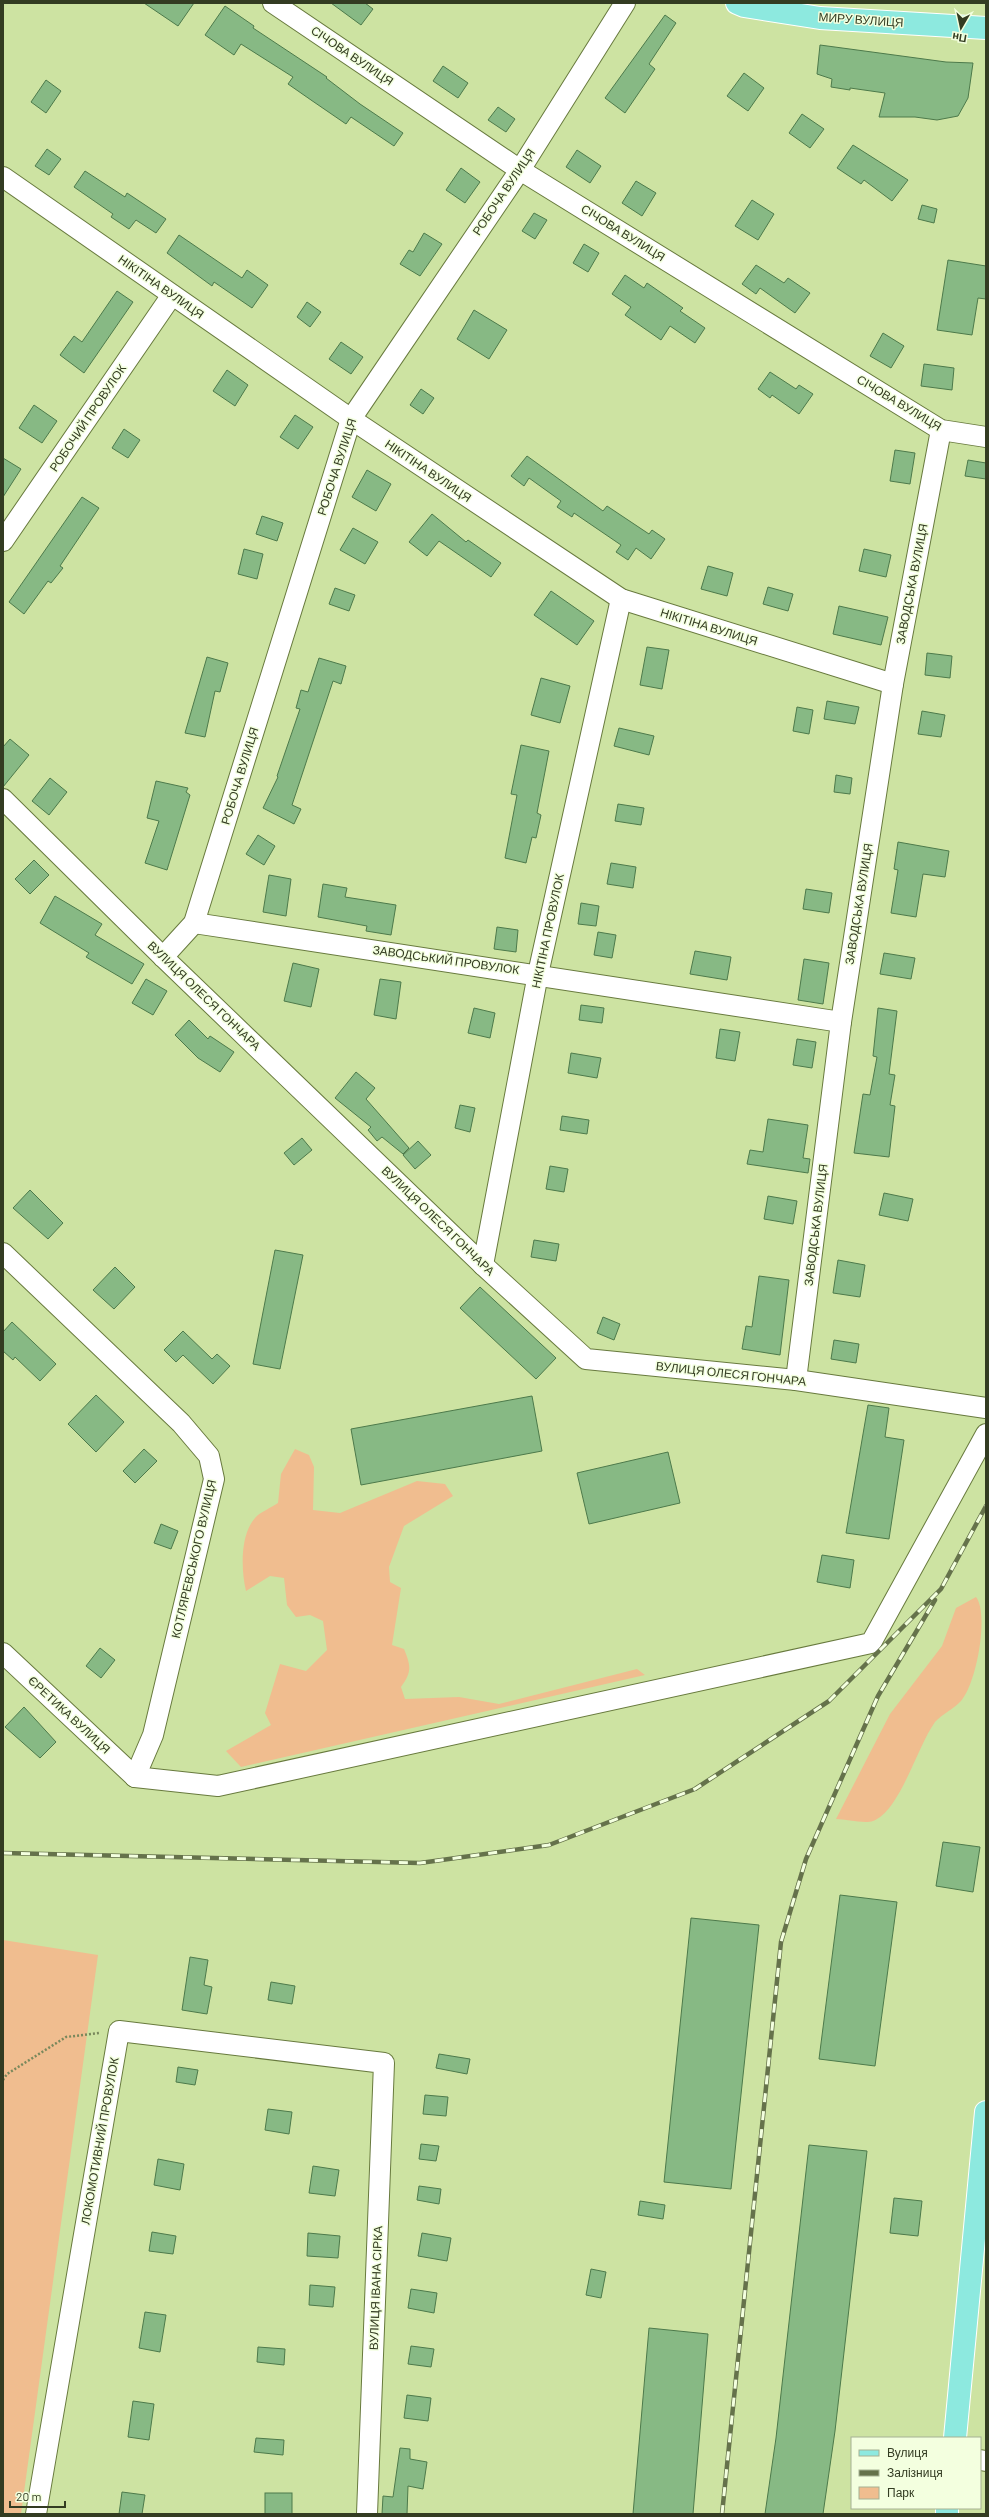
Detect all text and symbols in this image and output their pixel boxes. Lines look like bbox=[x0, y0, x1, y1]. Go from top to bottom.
north arrow bbox=[941, 8, 981, 48]
street label: МИРУ ВУЛИЦЯ bbox=[818, 9, 904, 30]
street label: СІЧОВА ВУЛИЦЯ bbox=[308, 22, 396, 89]
text: Пн bbox=[951, 31, 968, 46]
street label: РОБОЧА ВУЛИЦЯ bbox=[469, 146, 538, 238]
street label: СІЧОВА ВУЛИЦЯ bbox=[578, 201, 668, 264]
street label: НІКІТІНА ВУЛИЦЯ bbox=[116, 251, 207, 322]
street label: РОБОЧИЙ ПРОВУЛОК bbox=[46, 361, 128, 474]
street label: СІЧОВА ВУЛИЦЯ bbox=[854, 371, 944, 434]
street label: РОБОЧА ВУЛИЦЯ bbox=[314, 416, 359, 517]
street label: НІКІТІНА ВУЛИЦЯ bbox=[382, 436, 474, 505]
street label: ЗАВОДСЬКА ВУЛИЦЯ bbox=[892, 522, 931, 646]
street label: НІКІТІНА ВУЛИЦЯ bbox=[659, 605, 760, 648]
street label: РОБОЧА ВУЛИЦЯ bbox=[218, 725, 261, 826]
street label: ЗАВОДСЬКА ВУЛИЦЯ bbox=[841, 842, 876, 966]
street label: НІКІТІНА ПРОВУЛОК bbox=[528, 872, 566, 989]
street label: ВУЛИЦЯ ОЛЕСЯ ГОНЧАРА bbox=[145, 938, 264, 1054]
street label: ЗАВОДСЬКИЙ ПРОВУЛОК bbox=[372, 942, 520, 977]
street label: ВУЛИЦЯ ОЛЕСЯ ГОНЧАРА bbox=[379, 1163, 498, 1279]
street label: ЗАВОДСЬКА ВУЛИЦЯ bbox=[801, 1163, 830, 1287]
street label: ВУЛИЦЯ ОЛЕСЯ ГОНЧАРА bbox=[655, 1358, 807, 1389]
street label: КОТЛЯРЕВСЬКОГО ВУЛИЦЯ bbox=[168, 1478, 219, 1640]
street label: ЄРЕТИКА ВУЛИЦЯ bbox=[25, 1673, 114, 1757]
street label: ЛОКОМОТИВНИЙ ПРОВУЛОК bbox=[77, 2056, 121, 2226]
street label: ВУЛИЦЯ ІВАНА СІРКА bbox=[366, 2226, 385, 2350]
legend bbox=[851, 2437, 981, 2509]
text: Вулиця bbox=[887, 2445, 928, 2460]
text: Залізниця bbox=[887, 2465, 943, 2480]
scale bar bbox=[10, 2483, 65, 2509]
text: Парк bbox=[887, 2485, 915, 2500]
text: 20 m bbox=[16, 2489, 42, 2503]

